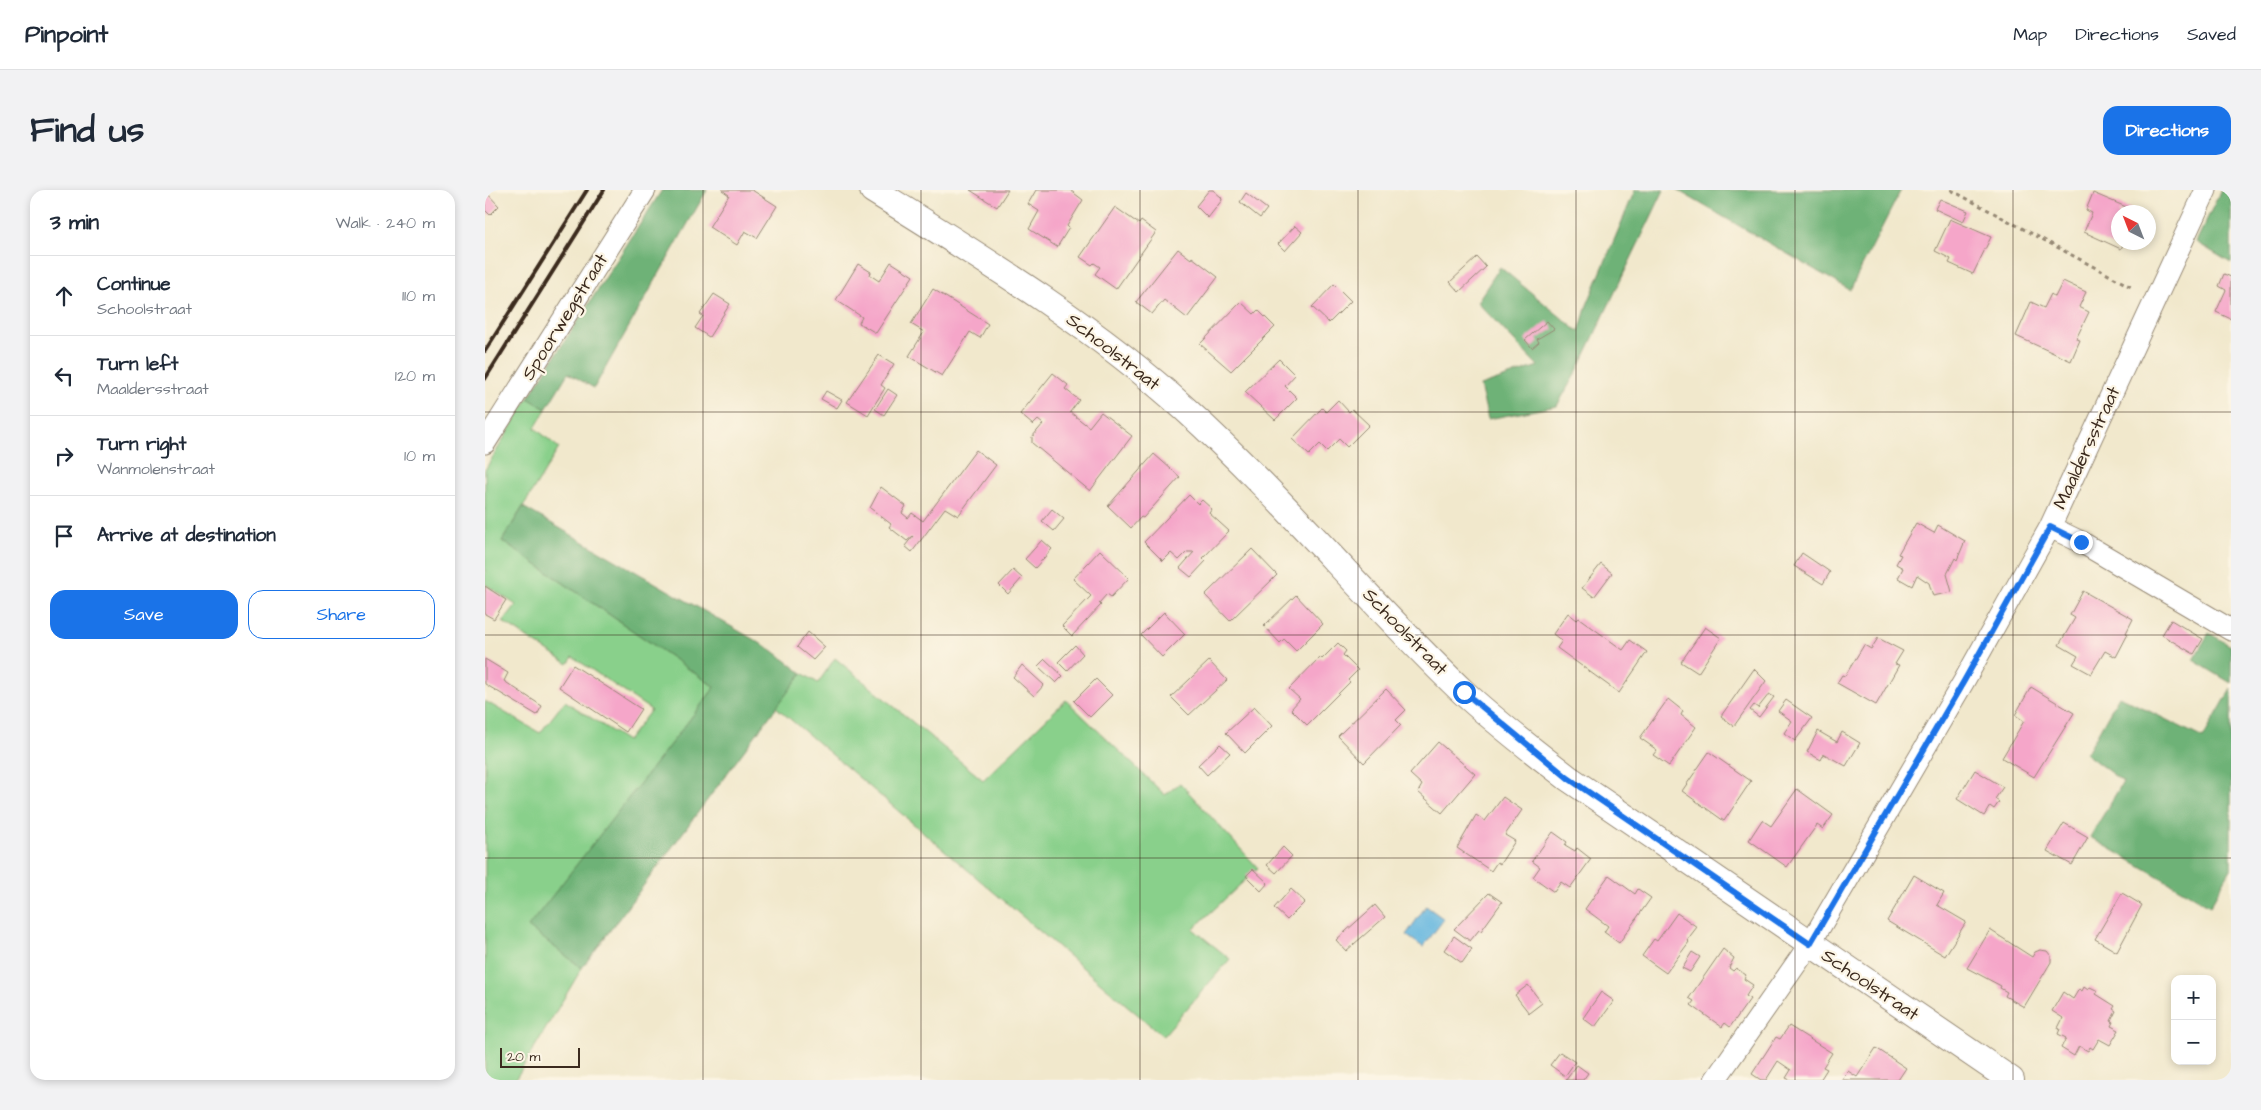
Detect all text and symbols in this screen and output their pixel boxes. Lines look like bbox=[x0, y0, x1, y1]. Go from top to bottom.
text: Pinpoint bbox=[25, 18, 108, 52]
text: Map bbox=[2013, 22, 2047, 47]
text: Directions bbox=[2075, 22, 2159, 47]
text: Saved bbox=[2187, 22, 2236, 47]
text: Find us bbox=[30, 106, 144, 155]
button: Directions bbox=[2103, 106, 2231, 155]
north arrow bbox=[2111, 205, 2156, 250]
text: 3 min bbox=[50, 208, 99, 237]
text: Walk · 240 m bbox=[335, 212, 435, 234]
street label: Spoorwegstraat bbox=[515, 248, 616, 386]
text: Continue bbox=[97, 271, 171, 298]
icon: ahead bbox=[50, 282, 78, 310]
text: 110 m bbox=[402, 285, 435, 307]
text: Schoolstraat bbox=[97, 298, 192, 320]
street label: Schoolstraat bbox=[1060, 307, 1166, 398]
text: Turn left bbox=[97, 351, 178, 378]
icon: left bbox=[50, 362, 78, 390]
text: 120 m bbox=[395, 365, 435, 387]
text: Maaldersstraat bbox=[97, 378, 209, 400]
street label: Maaldersstraat bbox=[2047, 382, 2127, 514]
text: Turn right bbox=[97, 431, 186, 458]
icon: right bbox=[50, 442, 78, 470]
text: 10 m bbox=[404, 445, 435, 467]
text: Wanmolenstraat bbox=[97, 458, 215, 480]
icon: arrive bbox=[50, 522, 78, 550]
text: Arrive at destination bbox=[97, 522, 276, 549]
route end bbox=[2070, 531, 2093, 554]
street label: Schoolstraat bbox=[1356, 582, 1454, 682]
button: Save bbox=[50, 590, 238, 639]
button: Share bbox=[248, 590, 435, 639]
route start bbox=[1453, 681, 1476, 704]
street label: Schoolstraat bbox=[1816, 942, 1925, 1028]
map controls bbox=[2171, 975, 2216, 1065]
button: + bbox=[2171, 975, 2216, 1020]
button: − bbox=[2171, 1020, 2216, 1065]
scale bar bbox=[500, 1045, 580, 1068]
text: 20 m bbox=[507, 1047, 540, 1067]

